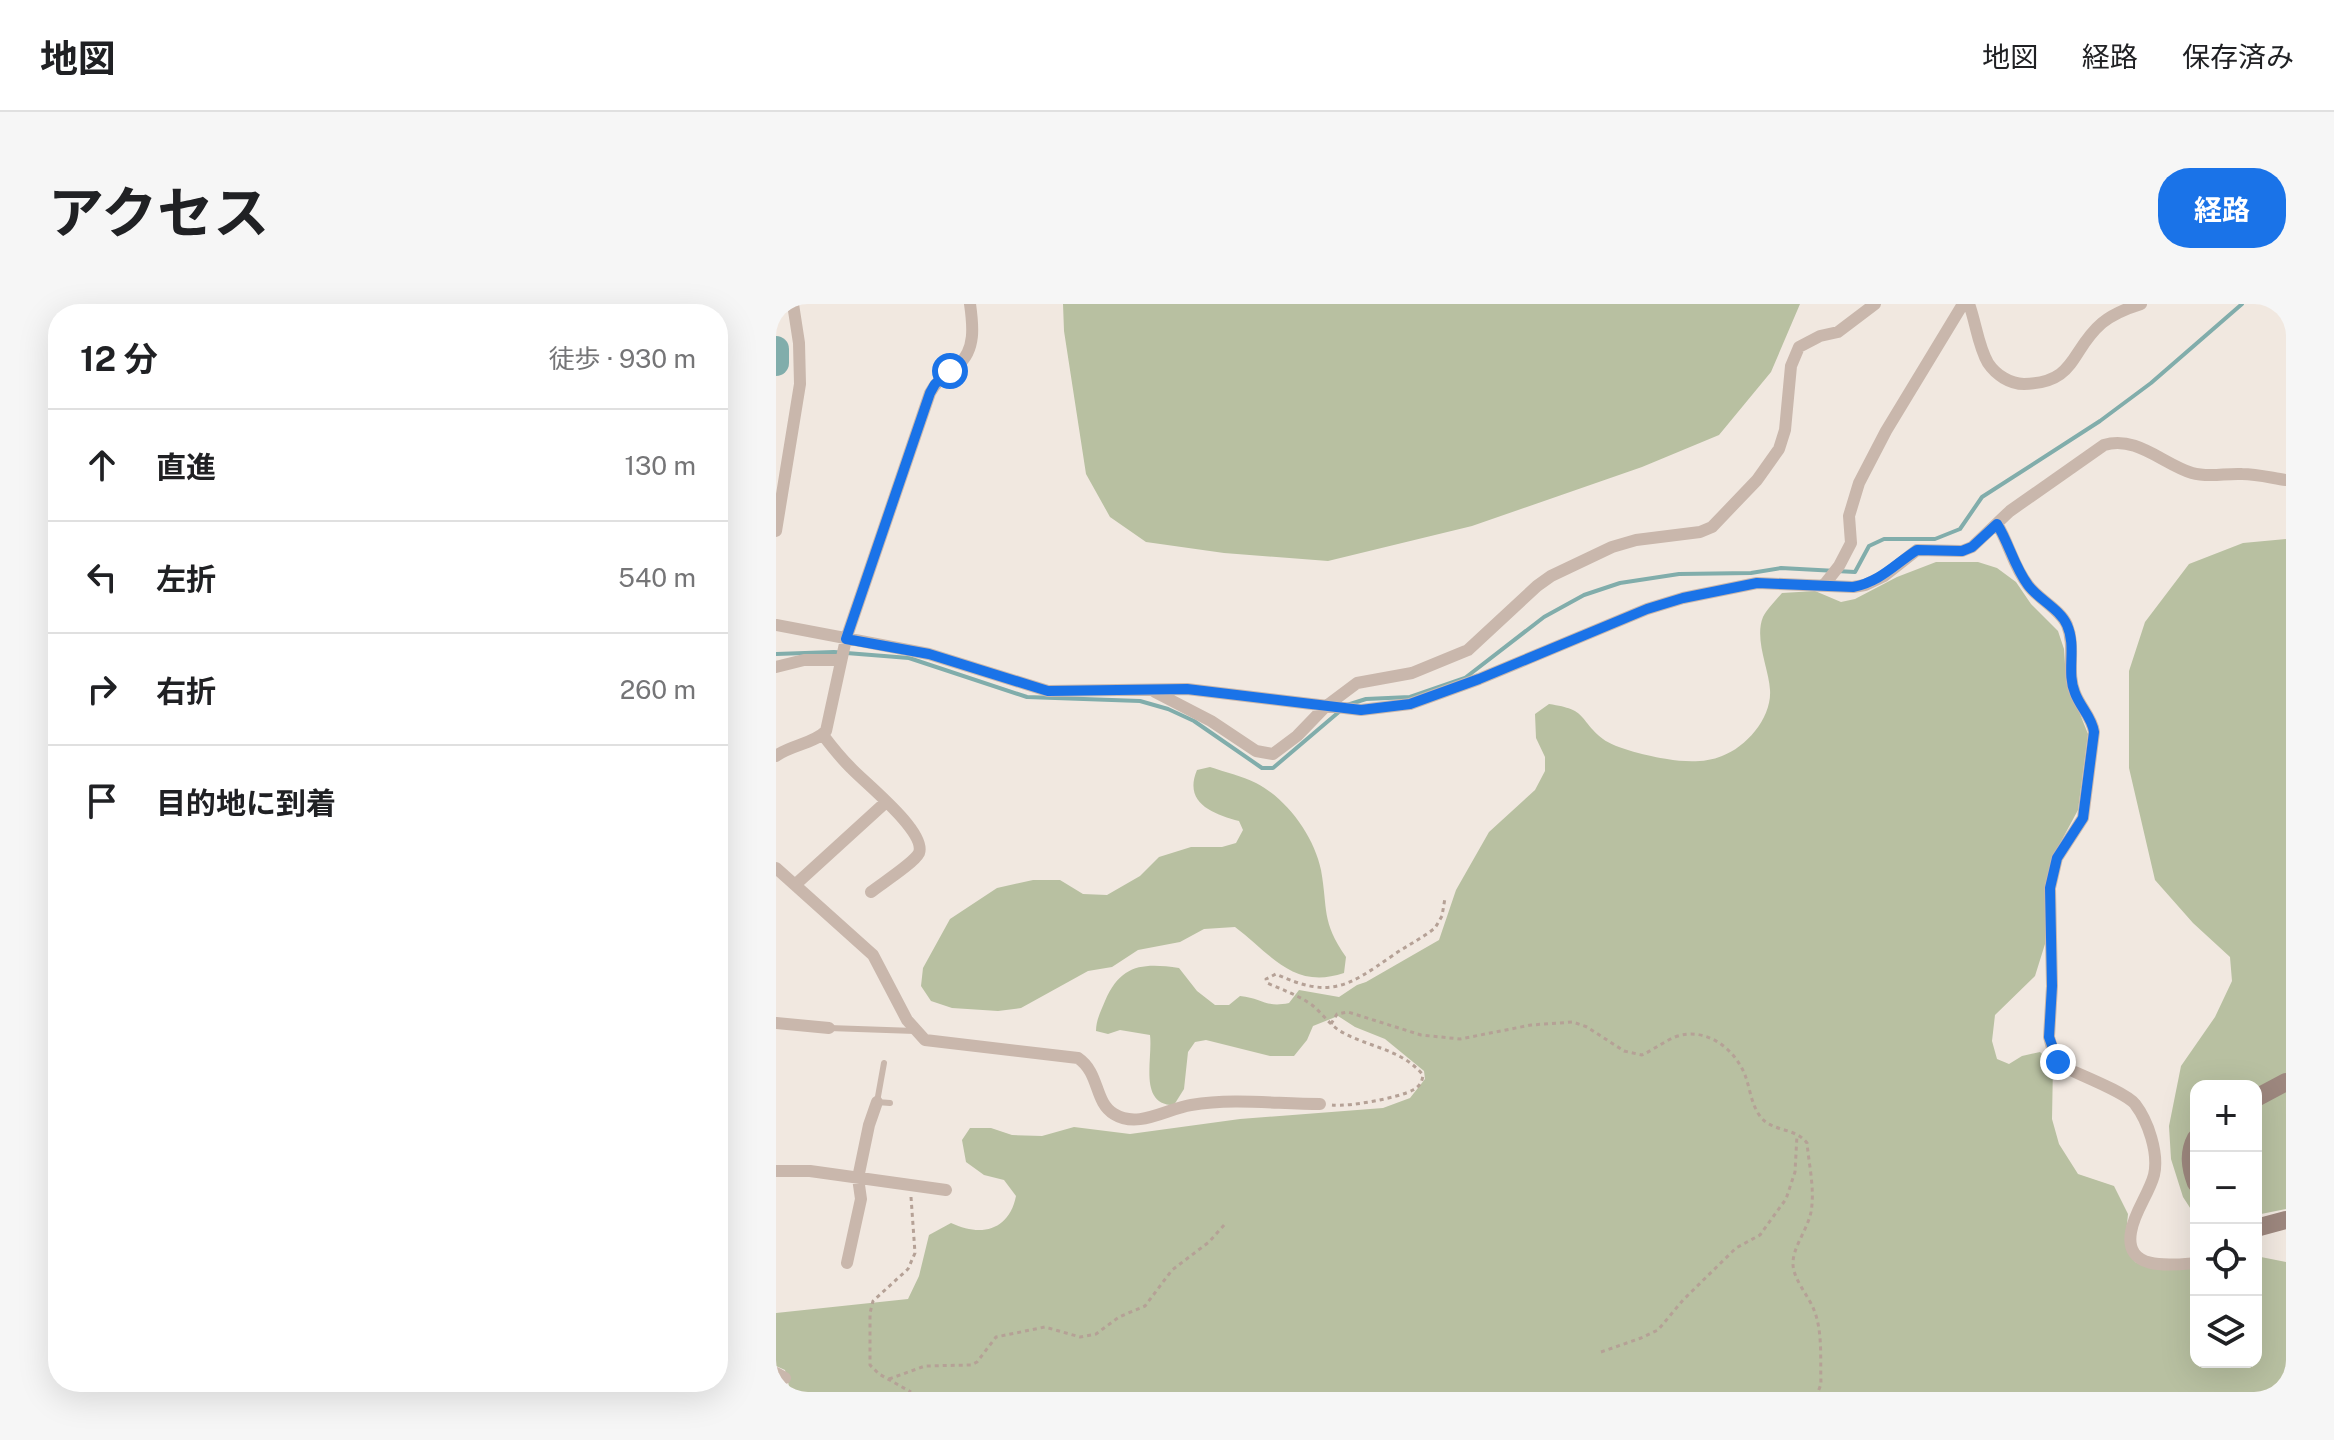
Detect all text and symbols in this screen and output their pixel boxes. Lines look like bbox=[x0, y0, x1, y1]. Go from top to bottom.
text: 地図 bbox=[40, 36, 116, 81]
text: 地図 bbox=[1982, 40, 2038, 73]
text: 経路 bbox=[2082, 40, 2138, 73]
text: 保存済み bbox=[2182, 40, 2294, 73]
button: 経路 bbox=[2158, 168, 2286, 248]
text: アクセス bbox=[48, 180, 269, 246]
text: 12 分 bbox=[80, 339, 158, 379]
text: 徒歩 · 930 m bbox=[549, 343, 696, 374]
route start bbox=[932, 353, 968, 389]
icon: ahead bbox=[80, 443, 124, 487]
text: 直進 bbox=[156, 449, 216, 485]
text: 130 m bbox=[624, 450, 696, 481]
icon: left bbox=[80, 555, 124, 599]
text: 左折 bbox=[156, 561, 216, 597]
text: 540 m bbox=[618, 562, 696, 593]
icon: right bbox=[80, 667, 124, 711]
text: 右折 bbox=[156, 673, 216, 709]
text: 260 m bbox=[620, 674, 696, 705]
icon: arrive bbox=[80, 779, 124, 823]
text: 目的地に到着 bbox=[156, 785, 336, 821]
route end bbox=[2040, 1044, 2076, 1080]
map controls bbox=[2190, 1080, 2262, 1368]
button: + bbox=[2190, 1080, 2262, 1152]
button: − bbox=[2190, 1152, 2262, 1224]
button: locate bbox=[2190, 1224, 2262, 1296]
button: layers bbox=[2190, 1296, 2262, 1368]

